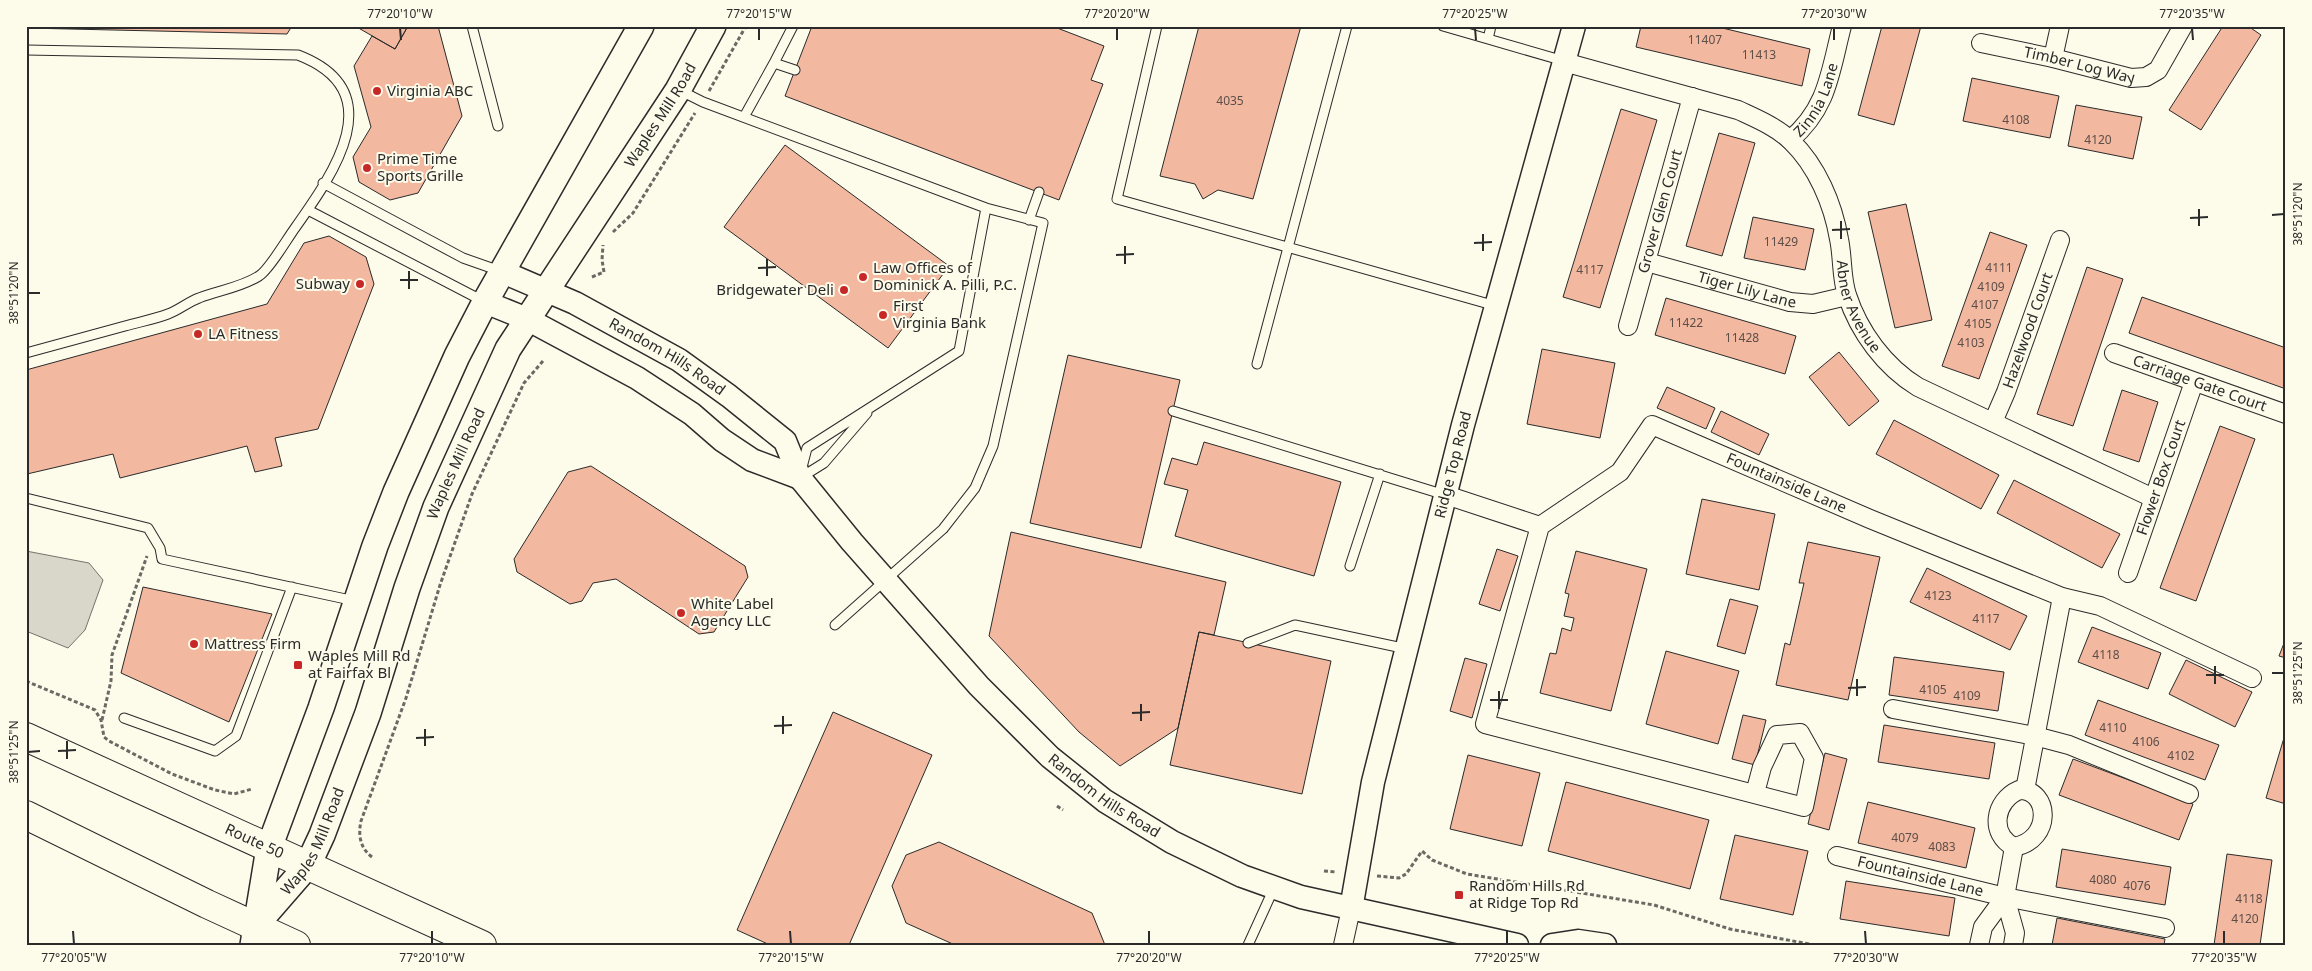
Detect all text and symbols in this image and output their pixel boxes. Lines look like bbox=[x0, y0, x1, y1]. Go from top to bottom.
text: 77°20'10"W bbox=[367, 5, 433, 22]
text: 77°20'15"W bbox=[726, 5, 792, 22]
text: 77°20'20"W bbox=[1084, 5, 1150, 22]
text: 77°20'25"W bbox=[1442, 5, 1508, 22]
text: 77°20'30"W bbox=[1801, 5, 1867, 22]
text: 77°20'35"W bbox=[2159, 5, 2225, 22]
house number: 11407 bbox=[1688, 31, 1722, 48]
street label: Timber Log Way bbox=[2022, 41, 2136, 87]
house number: 11413 bbox=[1742, 46, 1776, 63]
street label: Waples Mill Road bbox=[619, 59, 700, 171]
street label: Zinnia Lane bbox=[1788, 61, 1842, 141]
place label: Virginia ABC bbox=[387, 80, 474, 100]
marker: Virginia ABC bbox=[371, 85, 383, 97]
house number: 4035 bbox=[1216, 92, 1244, 109]
house number: 4108 bbox=[2002, 111, 2030, 128]
house number: 4120 bbox=[2084, 131, 2112, 148]
street label: Grover Glen Court bbox=[1632, 146, 1686, 275]
place label: Prime Time Sports Grille bbox=[377, 148, 463, 185]
marker: Prime Time Sports Grille bbox=[361, 162, 373, 174]
text: 38°51'20"N bbox=[2289, 182, 2306, 246]
house number: 11429 bbox=[1764, 233, 1798, 250]
place label: Law Offices of Dominick A. Pilli, P.C. bbox=[873, 257, 1017, 294]
street label: Abner Avenue bbox=[1833, 259, 1886, 356]
house number: 4111 bbox=[1985, 259, 2013, 276]
text: 38°51'20"N bbox=[5, 261, 22, 325]
house number: 4117 bbox=[1576, 261, 1604, 278]
street label: Tiger Lily Lane bbox=[1696, 266, 1797, 311]
street label: Hazelwood Court bbox=[1997, 269, 2057, 391]
marker: Law Offices of Dominick A. Pilli, P.C. bbox=[857, 271, 869, 283]
place label: Subway bbox=[296, 273, 350, 293]
marker: Subway bbox=[354, 278, 366, 290]
house number: 4109 bbox=[1977, 278, 2005, 295]
place label: Bridgewater Deli bbox=[716, 279, 834, 299]
marker: Bridgewater Deli bbox=[838, 284, 850, 296]
place label: First Virginia Bank bbox=[893, 295, 986, 332]
house number: 4107 bbox=[1971, 296, 1999, 313]
marker: First Virginia Bank bbox=[877, 309, 889, 321]
street label: Random Hills Road bbox=[606, 313, 730, 399]
house number: 11422 bbox=[1669, 314, 1703, 331]
house number: 4105 bbox=[1964, 315, 1992, 332]
place label: LA Fitness bbox=[208, 323, 279, 343]
marker: LA Fitness bbox=[192, 328, 204, 340]
house number: 11428 bbox=[1725, 329, 1759, 346]
house number: 4103 bbox=[1957, 334, 1985, 351]
street label: Carriage Gate Court bbox=[2130, 350, 2270, 416]
street label: Waples Mill Road bbox=[422, 404, 489, 522]
street label: Ridge Top Road bbox=[1429, 409, 1475, 520]
street label: Flower Box Court bbox=[2131, 416, 2189, 538]
street label: Fountainside Lane bbox=[1724, 447, 1850, 517]
house number: 4123 bbox=[1924, 587, 1952, 604]
place label: White Label Agency LLC bbox=[691, 593, 774, 630]
marker: White Label Agency LLC bbox=[675, 607, 687, 619]
house number: 4117 bbox=[1972, 610, 2000, 627]
place label: Mattress Firm bbox=[204, 633, 301, 653]
marker: Mattress Firm bbox=[188, 638, 200, 650]
text: 38°51'25"N bbox=[2289, 641, 2306, 705]
place label: Waples Mill Rd at Fairfax Bl bbox=[308, 645, 410, 682]
house number: 4118 bbox=[2092, 646, 2120, 663]
marker: Waples Mill Rd at Fairfax Bl bbox=[292, 659, 304, 671]
house number: 4105 bbox=[1919, 681, 1947, 698]
house number: 4109 bbox=[1953, 687, 1981, 704]
house number: 4110 bbox=[2099, 719, 2127, 736]
text: 38°51'25"N bbox=[5, 720, 22, 784]
house number: 4106 bbox=[2132, 733, 2160, 750]
house number: 4102 bbox=[2167, 747, 2195, 764]
street label: Random Hills Road bbox=[1044, 749, 1164, 842]
street label: Waples Mill Road bbox=[276, 784, 348, 899]
street label: Route 50 bbox=[222, 818, 287, 862]
house number: 4079 bbox=[1891, 829, 1919, 846]
house number: 4083 bbox=[1928, 838, 1956, 855]
street label: Fountainside Lane bbox=[1856, 850, 1986, 900]
house number: 4080 bbox=[2089, 871, 2117, 888]
place label: Random Hills Rd at Ridge Top Rd bbox=[1469, 875, 1585, 912]
house number: 4076 bbox=[2123, 877, 2151, 894]
marker: Random Hills Rd at Ridge Top Rd bbox=[1453, 889, 1465, 901]
house number: 4118 bbox=[2235, 890, 2263, 907]
house number: 4120 bbox=[2231, 910, 2259, 927]
text: 77°20'05"W bbox=[41, 949, 107, 966]
text: 77°20'10"W bbox=[399, 949, 465, 966]
text: 77°20'15"W bbox=[758, 949, 824, 966]
text: 77°20'20"W bbox=[1116, 949, 1182, 966]
text: 77°20'25"W bbox=[1474, 949, 1540, 966]
text: 77°20'30"W bbox=[1833, 949, 1899, 966]
text: 77°20'35"W bbox=[2191, 949, 2257, 966]

